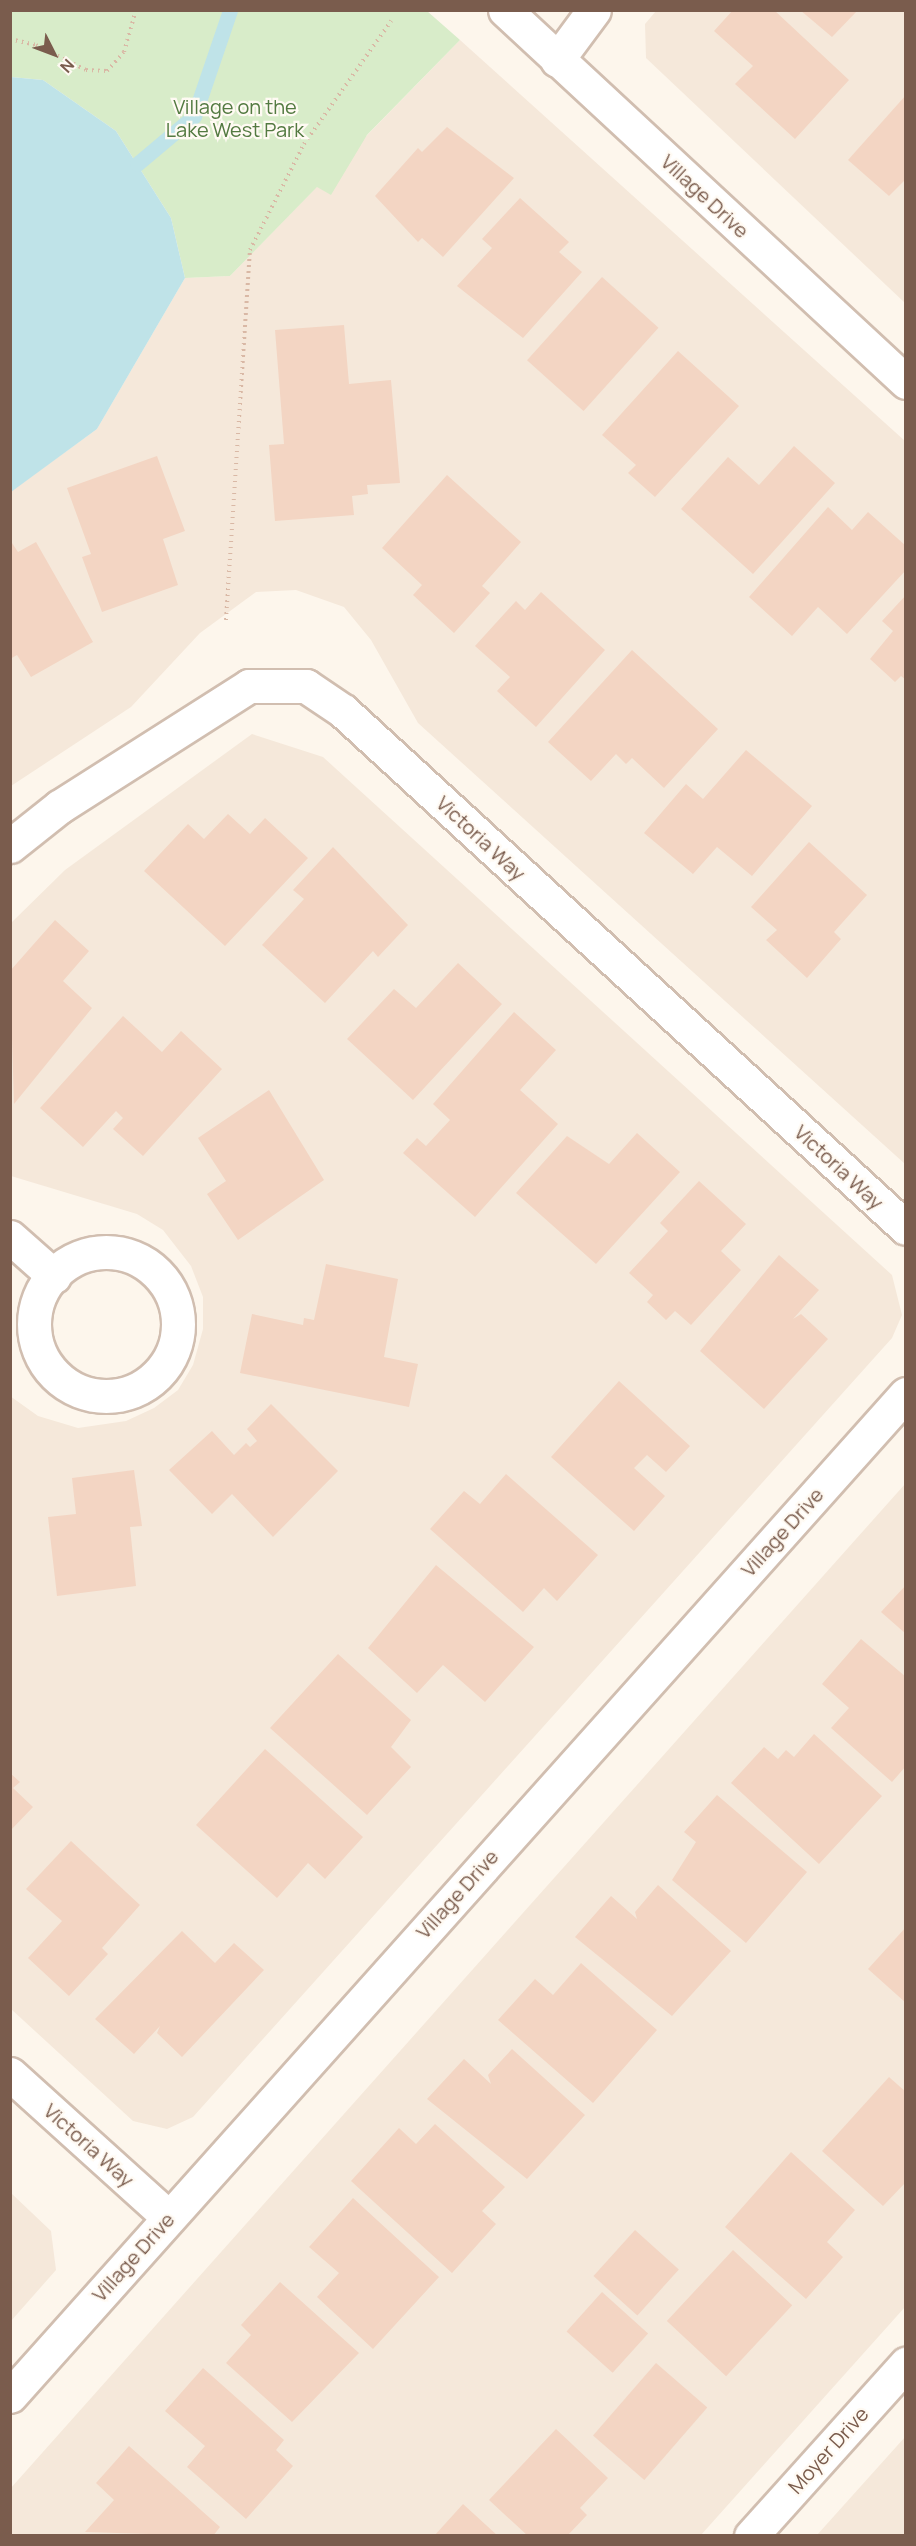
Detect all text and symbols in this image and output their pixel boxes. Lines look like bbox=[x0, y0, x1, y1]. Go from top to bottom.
north arrow bbox=[24, 24, 84, 84]
text: N bbox=[55, 54, 79, 78]
park label: Village on the Lake West Park bbox=[166, 95, 304, 142]
street label: Village Drive bbox=[656, 149, 754, 243]
street label: Victoria Way bbox=[432, 791, 530, 885]
street label: Victoria Way bbox=[790, 1120, 888, 1214]
street label: Village Drive bbox=[736, 1483, 828, 1581]
street label: Village Drive bbox=[411, 1845, 503, 1943]
street label: Victoria Way bbox=[39, 2098, 139, 2192]
street label: Village Drive bbox=[87, 2208, 179, 2306]
street label: Moyer Drive bbox=[783, 2402, 873, 2498]

